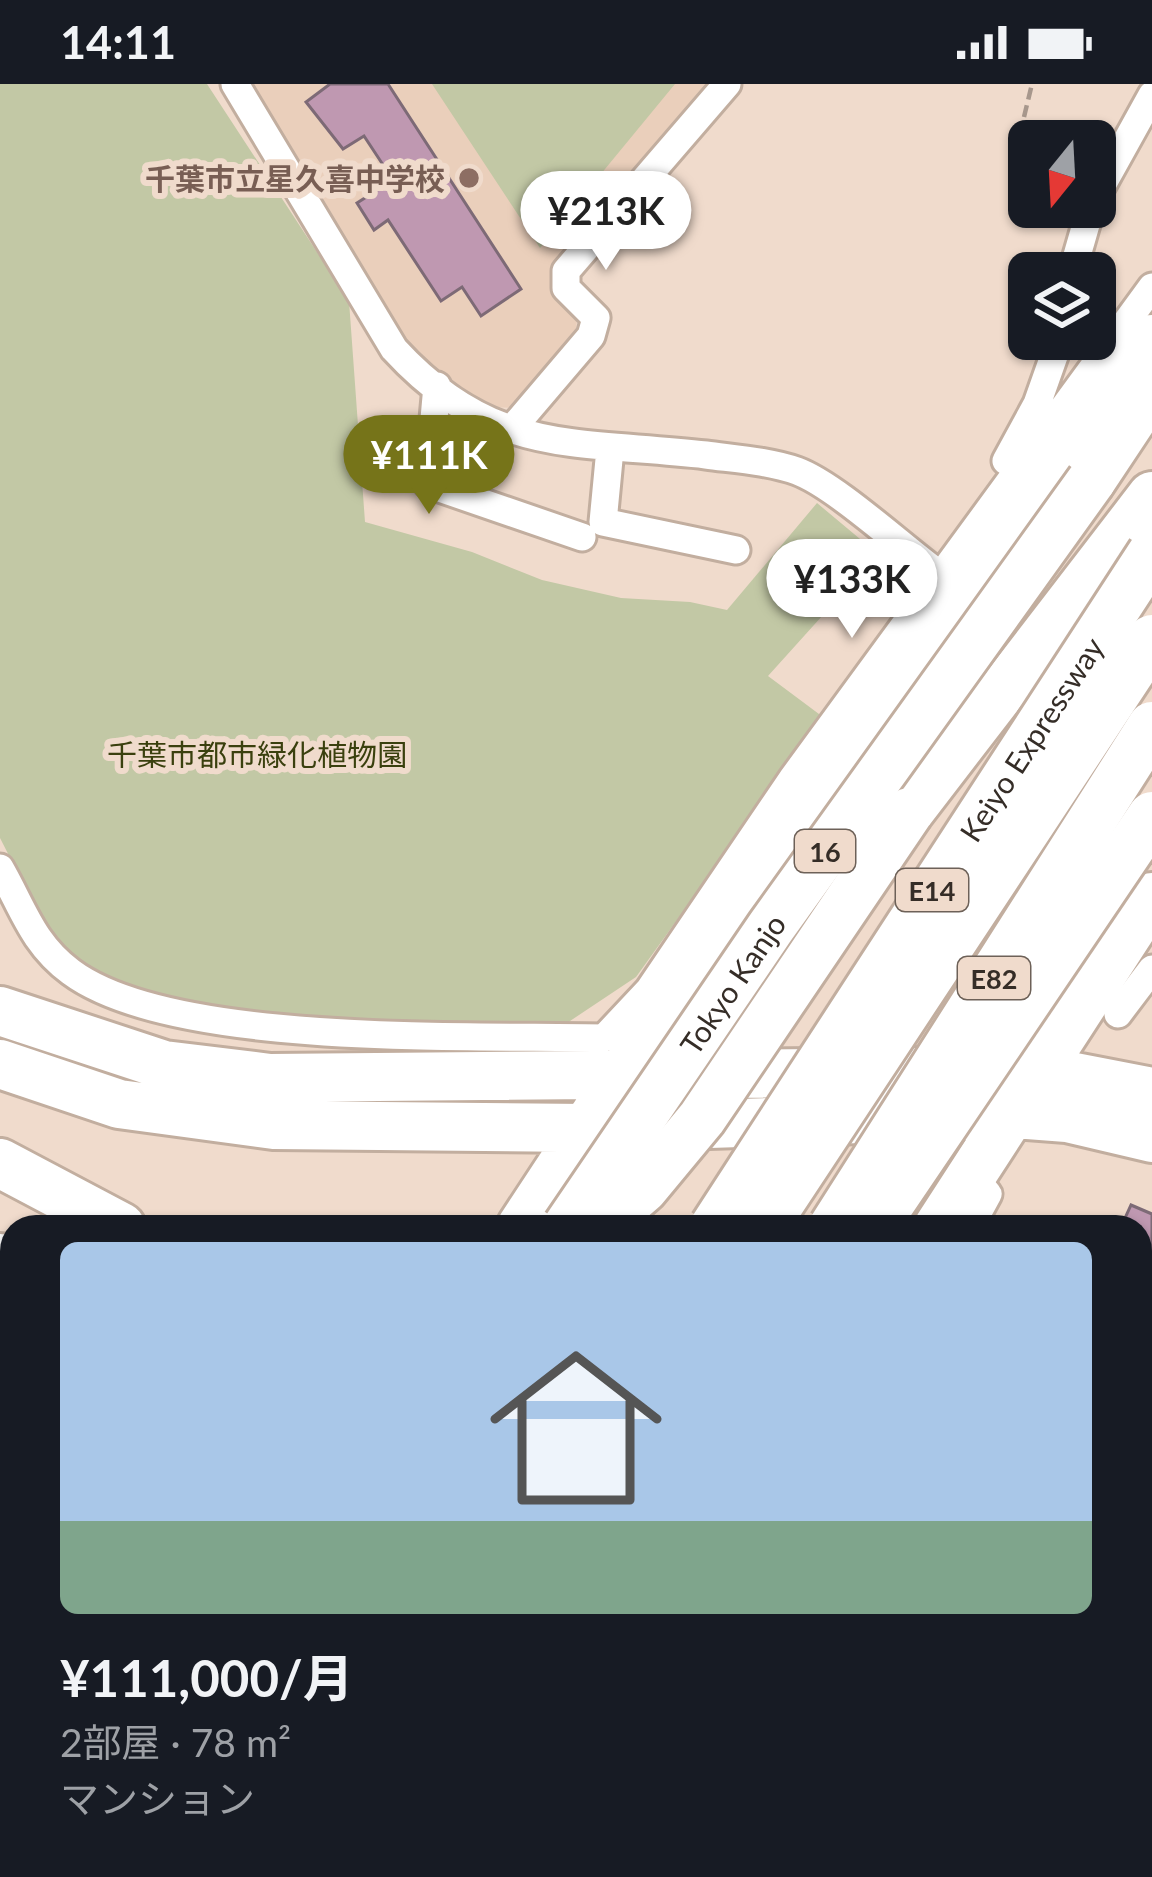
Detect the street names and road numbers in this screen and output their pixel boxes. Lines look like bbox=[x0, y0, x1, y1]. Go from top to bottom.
street label: Keiyo Expressway bbox=[952, 630, 1111, 848]
road number: 16 bbox=[795, 830, 855, 872]
road number: E14 bbox=[896, 869, 968, 911]
street label: Tokyo Kanjo bbox=[672, 907, 793, 1061]
road number: E82 bbox=[958, 957, 1030, 999]

